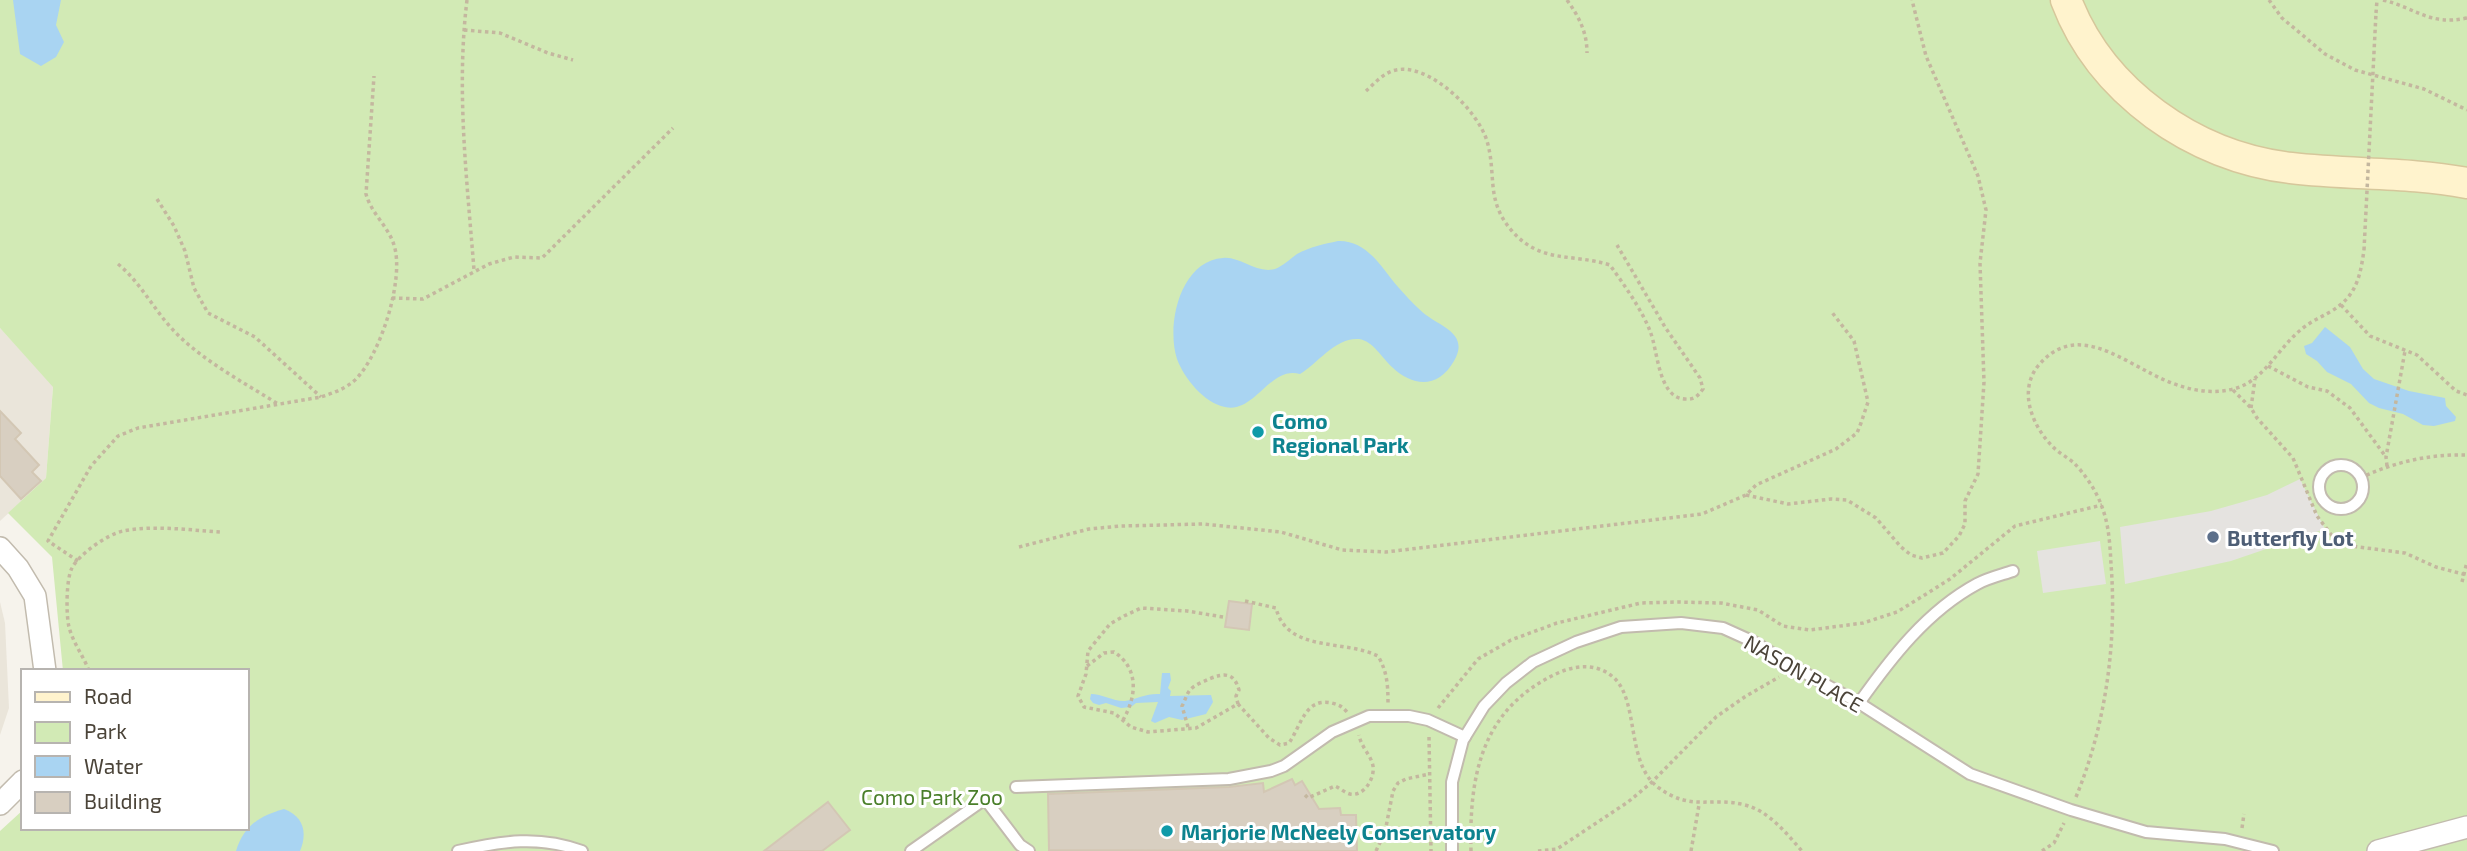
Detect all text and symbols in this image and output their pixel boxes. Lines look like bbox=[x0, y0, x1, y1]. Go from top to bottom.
place label: Como Regional Park bbox=[1272, 408, 1409, 457]
marker: Como Regional Park bbox=[1250, 424, 1266, 440]
place label: Butterfly Lot bbox=[2227, 525, 2354, 551]
marker: Butterfly Lot bbox=[2205, 529, 2221, 545]
street label: NASON PLACE bbox=[1740, 629, 1868, 717]
legend bbox=[21, 669, 248, 830]
text: Road bbox=[84, 683, 132, 708]
text: Park bbox=[84, 718, 127, 743]
text: Water bbox=[84, 753, 143, 778]
park label: Como Park Zoo bbox=[861, 784, 1003, 809]
text: Building bbox=[84, 788, 162, 813]
place label: Marjorie McNeely Conservatory bbox=[1181, 819, 1497, 845]
marker: Marjorie McNeely Conservatory bbox=[1159, 823, 1175, 839]

